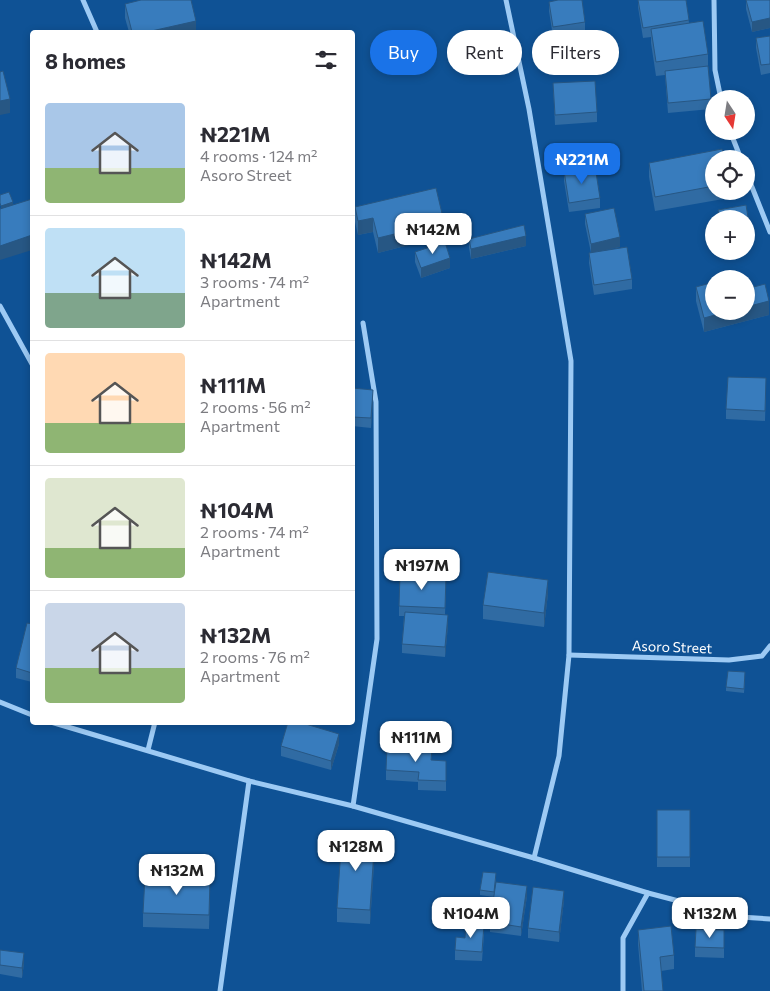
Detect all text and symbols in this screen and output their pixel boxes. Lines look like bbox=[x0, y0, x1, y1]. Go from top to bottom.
chip: Buy bbox=[370, 30, 437, 75]
chip: Rent bbox=[447, 30, 522, 75]
chip: Filters bbox=[532, 30, 619, 75]
icon: filters bbox=[312, 46, 340, 74]
text: 8 homes bbox=[45, 48, 126, 73]
north arrow bbox=[705, 90, 755, 140]
map controls bbox=[705, 90, 755, 320]
text: ₦221M bbox=[200, 121, 271, 146]
icon: home bbox=[85, 123, 145, 183]
pin: ₦221M bbox=[547, 142, 617, 185]
text: 4 rooms · 124 m² bbox=[200, 146, 318, 165]
text: ₦221M bbox=[555, 149, 609, 168]
button: locate bbox=[705, 150, 755, 200]
text: Asoro Street bbox=[200, 165, 292, 184]
button: + bbox=[705, 210, 755, 260]
pin: ₦142M bbox=[398, 212, 468, 255]
text: ₦142M bbox=[406, 219, 460, 238]
text: ₦142M bbox=[200, 247, 272, 272]
icon: home bbox=[85, 248, 145, 308]
button: − bbox=[705, 270, 755, 320]
text: 3 rooms · 74 m² bbox=[200, 272, 309, 291]
text: Apartment bbox=[200, 291, 280, 310]
text: ₦111M bbox=[200, 372, 266, 397]
icon: home bbox=[85, 373, 145, 433]
text: 2 rooms · 56 m² bbox=[200, 397, 311, 416]
text: Apartment bbox=[200, 416, 280, 435]
text: ₦104M bbox=[200, 497, 274, 522]
icon: home bbox=[85, 498, 145, 558]
text: 2 rooms · 74 m² bbox=[200, 522, 309, 541]
text: Apartment bbox=[200, 541, 280, 560]
pin: ₦197M bbox=[387, 548, 457, 591]
text: ₦197M bbox=[395, 555, 449, 574]
text: ₦132M bbox=[200, 622, 271, 647]
icon: home bbox=[85, 623, 145, 683]
street label: Asoro Street bbox=[632, 637, 713, 656]
text: 2 rooms · 76 m² bbox=[200, 647, 310, 666]
text: Apartment bbox=[200, 666, 280, 685]
pin: ₦111M bbox=[381, 720, 451, 763]
text: ₦111M bbox=[391, 727, 441, 746]
pin: ₦128M bbox=[321, 830, 391, 872]
text: ₦128M bbox=[329, 836, 383, 855]
pin: ₦132M bbox=[142, 854, 212, 896]
text: ₦132M bbox=[150, 860, 204, 879]
pin: ₦104M bbox=[436, 896, 506, 939]
pin: ₦132M bbox=[675, 896, 745, 939]
text: ₦104M bbox=[443, 903, 499, 922]
text: ₦132M bbox=[683, 903, 737, 922]

